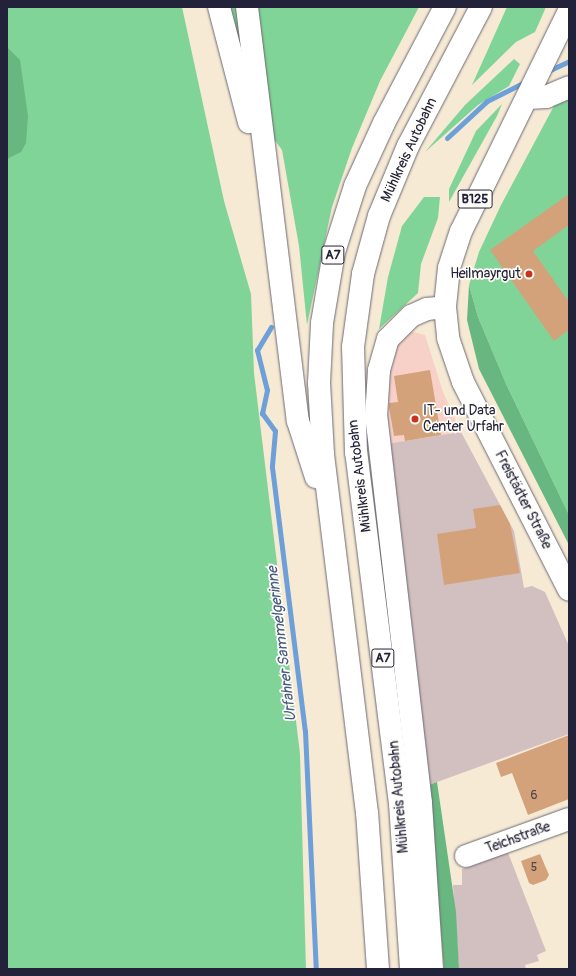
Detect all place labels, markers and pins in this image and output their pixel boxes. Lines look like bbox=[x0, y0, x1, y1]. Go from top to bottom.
place label: Heilmayrgut bbox=[450, 266, 521, 282]
marker: Heilmayrgut bbox=[524, 269, 534, 279]
place label: IT- und Data Center Urfahr bbox=[423, 403, 504, 436]
marker: IT- und Data Center Urfahr bbox=[410, 414, 420, 424]

